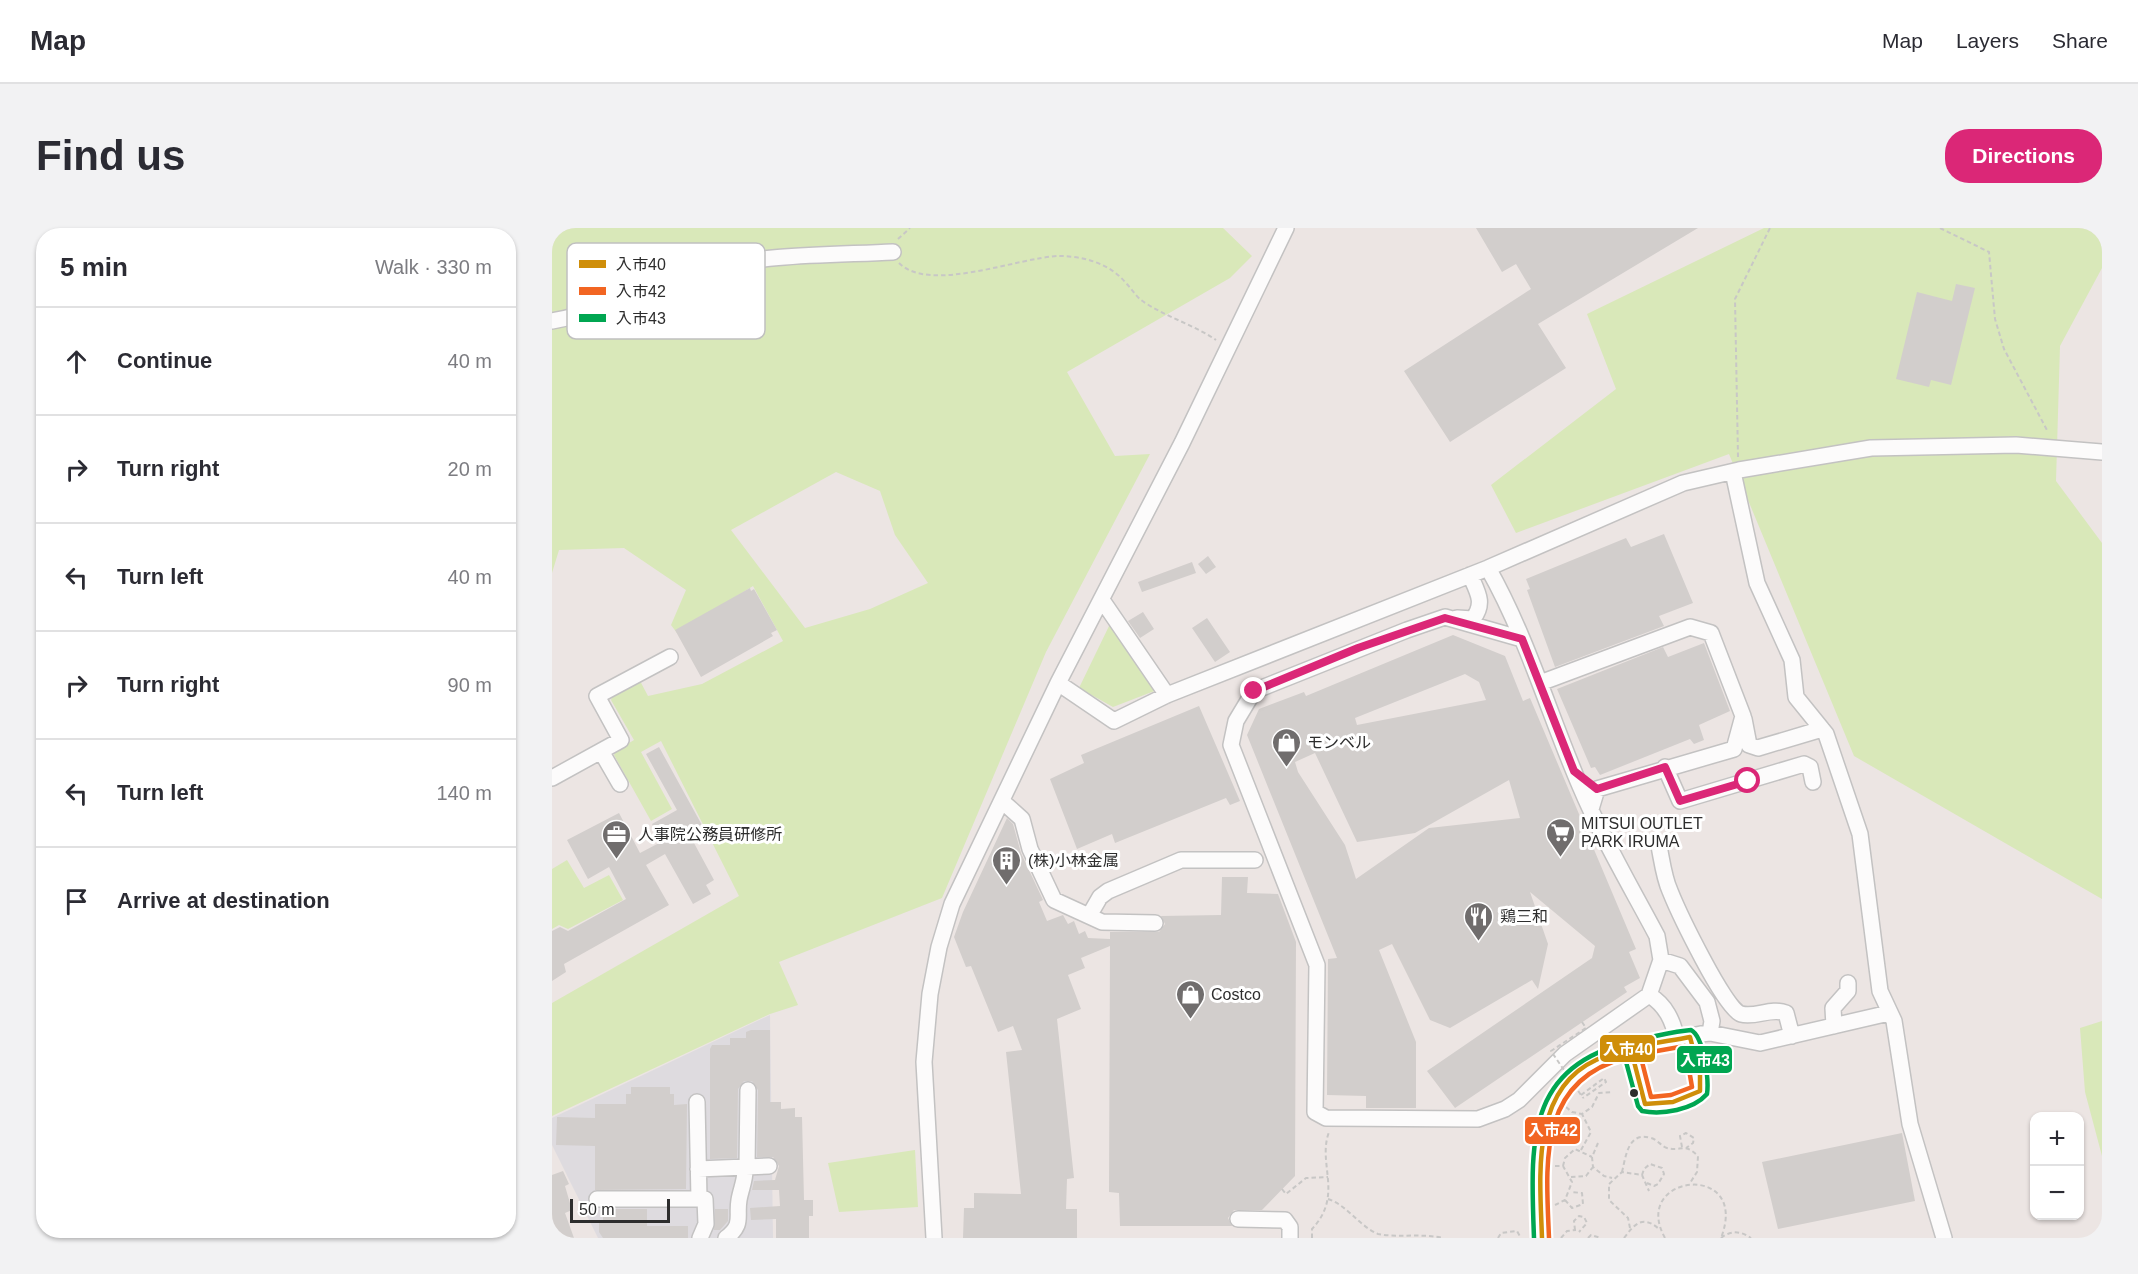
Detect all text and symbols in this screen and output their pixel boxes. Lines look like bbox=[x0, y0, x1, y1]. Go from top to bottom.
text: Map bbox=[30, 25, 86, 56]
text: Map bbox=[1882, 29, 1923, 52]
text: Layers bbox=[1956, 29, 2019, 52]
text: Share bbox=[2052, 29, 2108, 52]
button: Directions bbox=[1945, 129, 2102, 183]
text: Find us bbox=[36, 132, 185, 179]
legend bbox=[567, 243, 765, 339]
text: 5 min bbox=[60, 252, 128, 282]
text: Walk · 330 m bbox=[375, 256, 492, 278]
text: 入市40 bbox=[616, 256, 666, 273]
text: 入市42 bbox=[616, 283, 666, 300]
text: 入市43 bbox=[616, 310, 666, 327]
icon: ahead bbox=[60, 345, 93, 378]
text: Continue bbox=[117, 348, 212, 373]
text: 40 m bbox=[448, 350, 492, 372]
icon: right bbox=[60, 453, 93, 486]
text: Turn right bbox=[117, 456, 219, 481]
text: 20 m bbox=[448, 458, 492, 480]
icon: left bbox=[60, 561, 93, 594]
text: Turn left bbox=[117, 564, 203, 589]
text: 40 m bbox=[448, 566, 492, 588]
icon: right bbox=[60, 669, 93, 702]
text: Turn right bbox=[117, 672, 219, 697]
text: 90 m bbox=[448, 674, 492, 696]
route end bbox=[1240, 677, 1266, 703]
shop icon: モンベル bbox=[1270, 726, 1302, 768]
place label: モンベル bbox=[1307, 734, 1371, 751]
route start bbox=[1734, 767, 1760, 793]
icon: left bbox=[60, 777, 93, 810]
text: Turn left bbox=[117, 780, 203, 805]
text: 140 m bbox=[436, 782, 492, 804]
place label: MITSUI OUTLET PARK IRUMA bbox=[1581, 815, 1703, 850]
supermarket icon: MITSUI OUTLET PARK IRUMA bbox=[1544, 816, 1576, 858]
office icon: 人事院公務員研修所 bbox=[601, 818, 633, 860]
place label: 人事院公務員研修所 bbox=[638, 826, 782, 843]
building icon: (株)小林金属 bbox=[991, 844, 1023, 886]
place label: (株)小林金属 bbox=[1028, 852, 1119, 869]
icon: arrive bbox=[60, 885, 93, 918]
text: Arrive at destination bbox=[117, 888, 330, 913]
restaurant icon: 鶏三和 bbox=[1463, 900, 1495, 942]
place label: 鶏三和 bbox=[1500, 908, 1548, 925]
shop icon: Costco bbox=[1174, 978, 1206, 1020]
place label: Costco bbox=[1211, 986, 1261, 1003]
line badge: 入市40 bbox=[1599, 1034, 1656, 1063]
text: 入市40 bbox=[1603, 1041, 1653, 1058]
line badge: 入市43 bbox=[1676, 1045, 1733, 1074]
text: 入市43 bbox=[1680, 1052, 1730, 1069]
unlabelled marker bbox=[1628, 1087, 1640, 1099]
map controls bbox=[2030, 1112, 2084, 1220]
button: + bbox=[2030, 1112, 2084, 1166]
line badge: 入市42 bbox=[1524, 1116, 1581, 1145]
text: 入市42 bbox=[1528, 1122, 1578, 1139]
button: − bbox=[2030, 1166, 2084, 1220]
scale bar bbox=[570, 1196, 670, 1224]
text: 50 m bbox=[579, 1201, 615, 1218]

